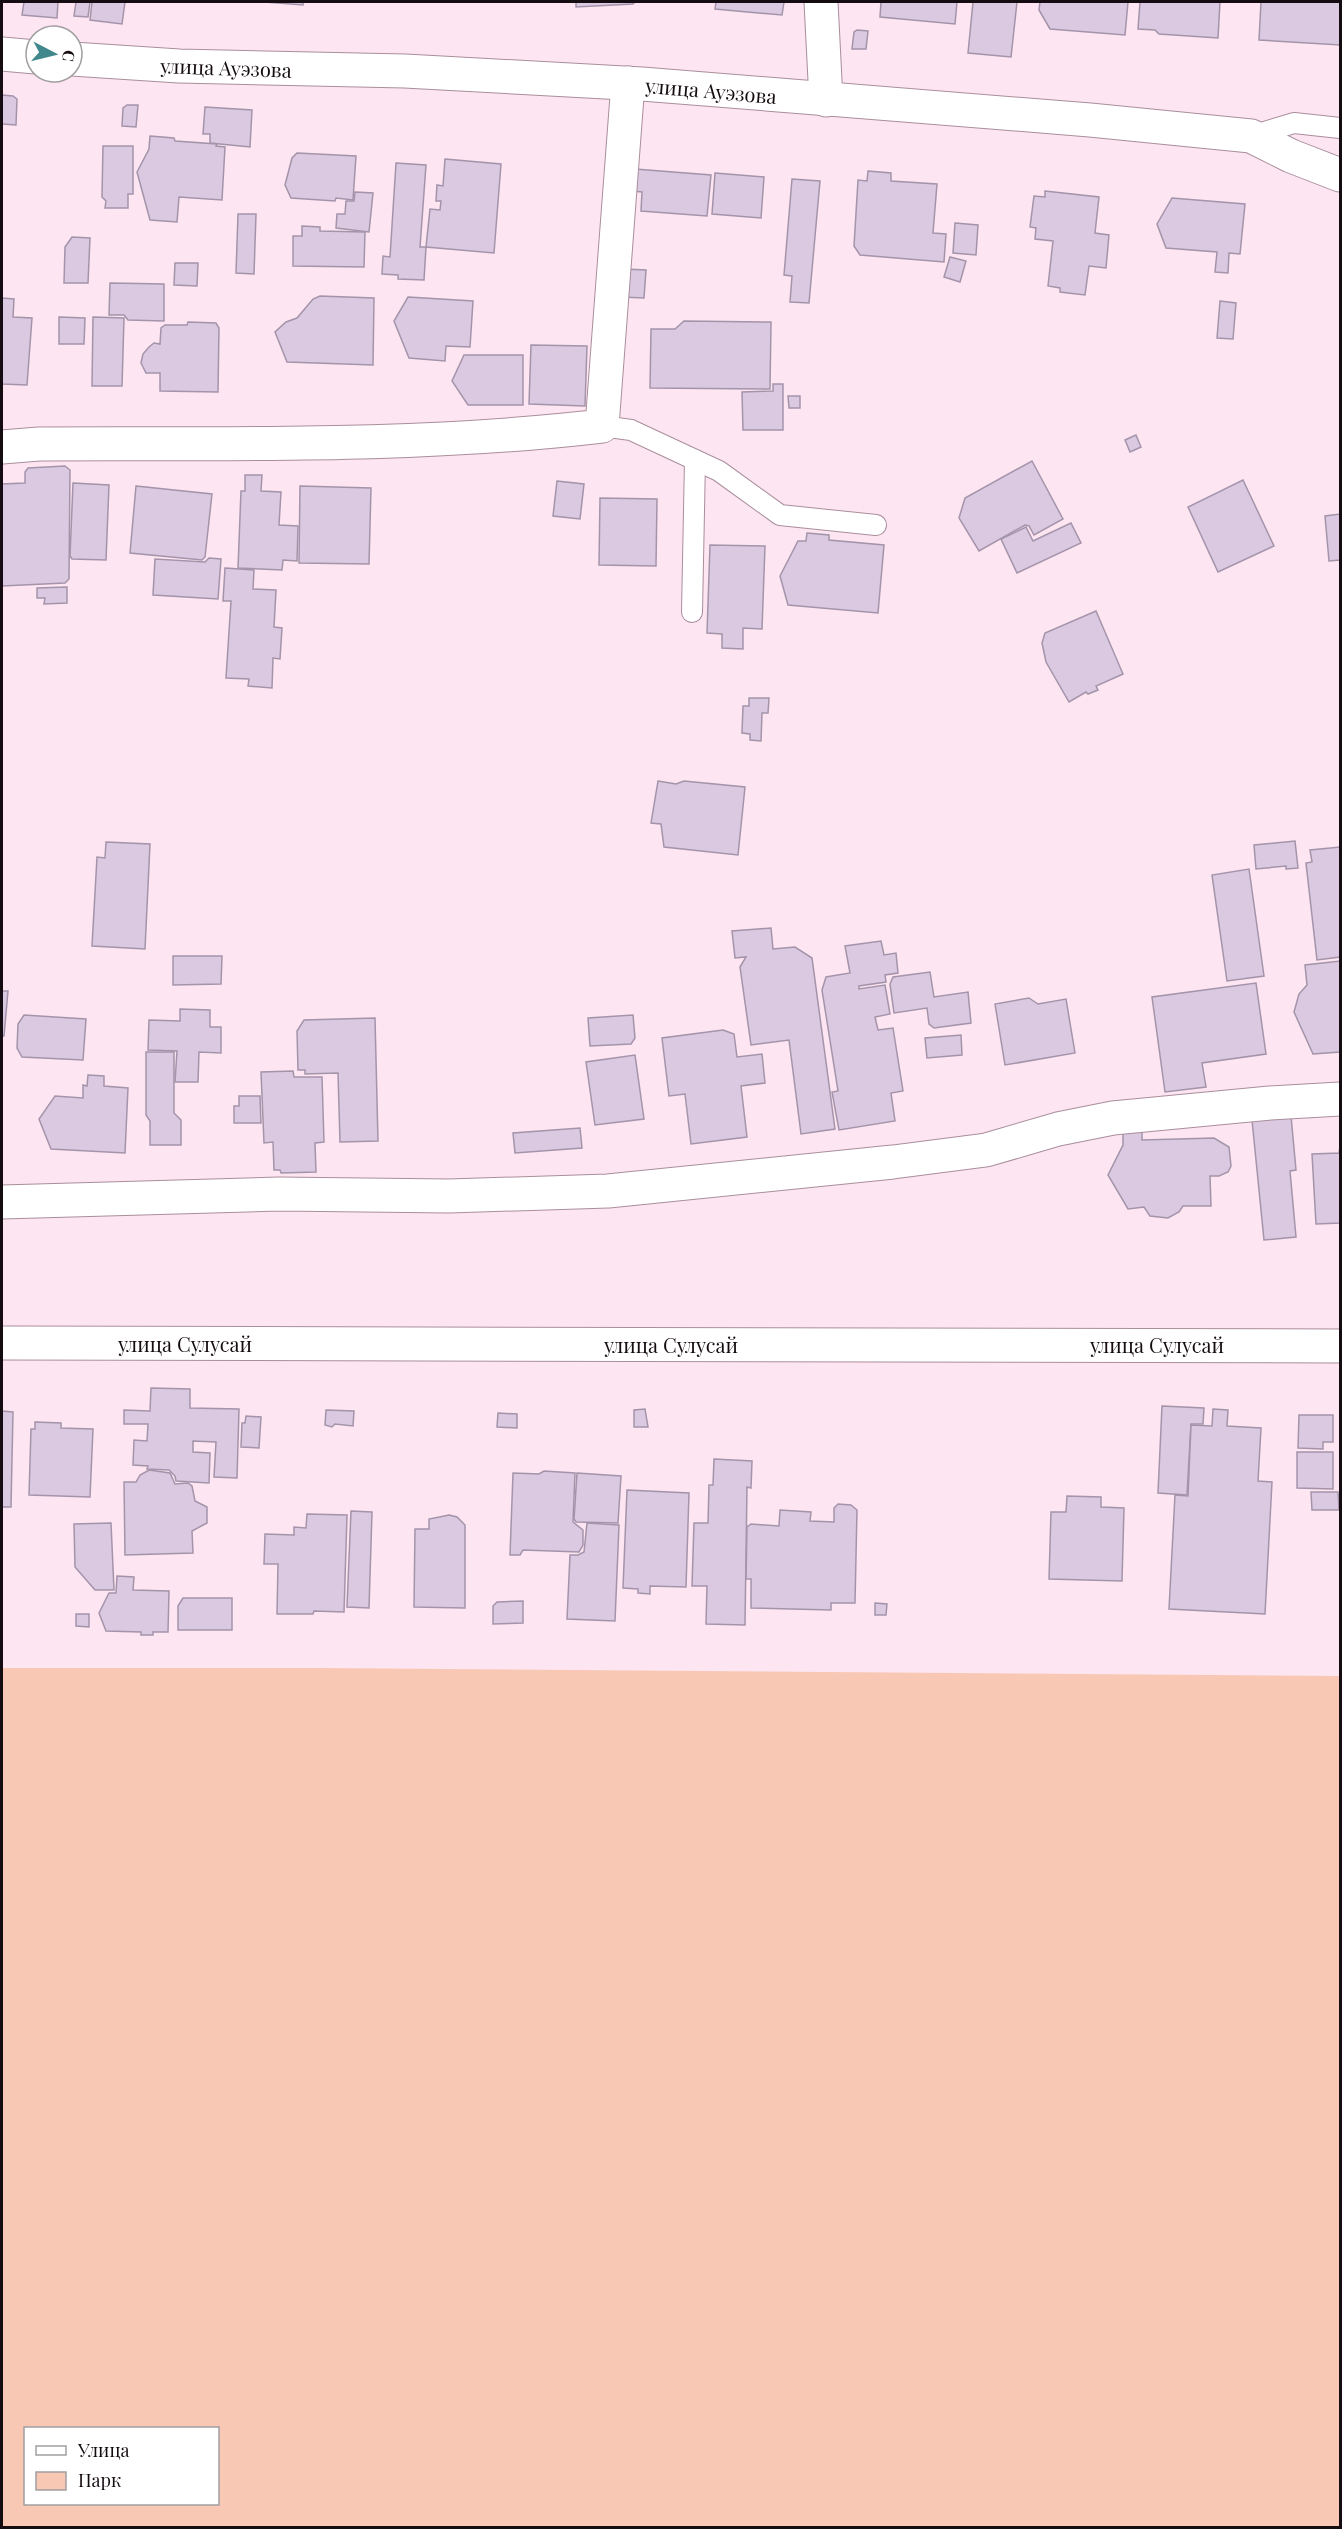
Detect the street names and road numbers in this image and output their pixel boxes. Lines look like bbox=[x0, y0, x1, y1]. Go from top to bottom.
street label: улица Ауэзова bbox=[159, 51, 292, 83]
street label: улица Ауэзова bbox=[643, 71, 778, 109]
street label: улица Сулусай bbox=[117, 1330, 252, 1357]
street label: улица Сулусай bbox=[603, 1331, 738, 1358]
street label: улица Сулусай bbox=[1089, 1331, 1224, 1358]

